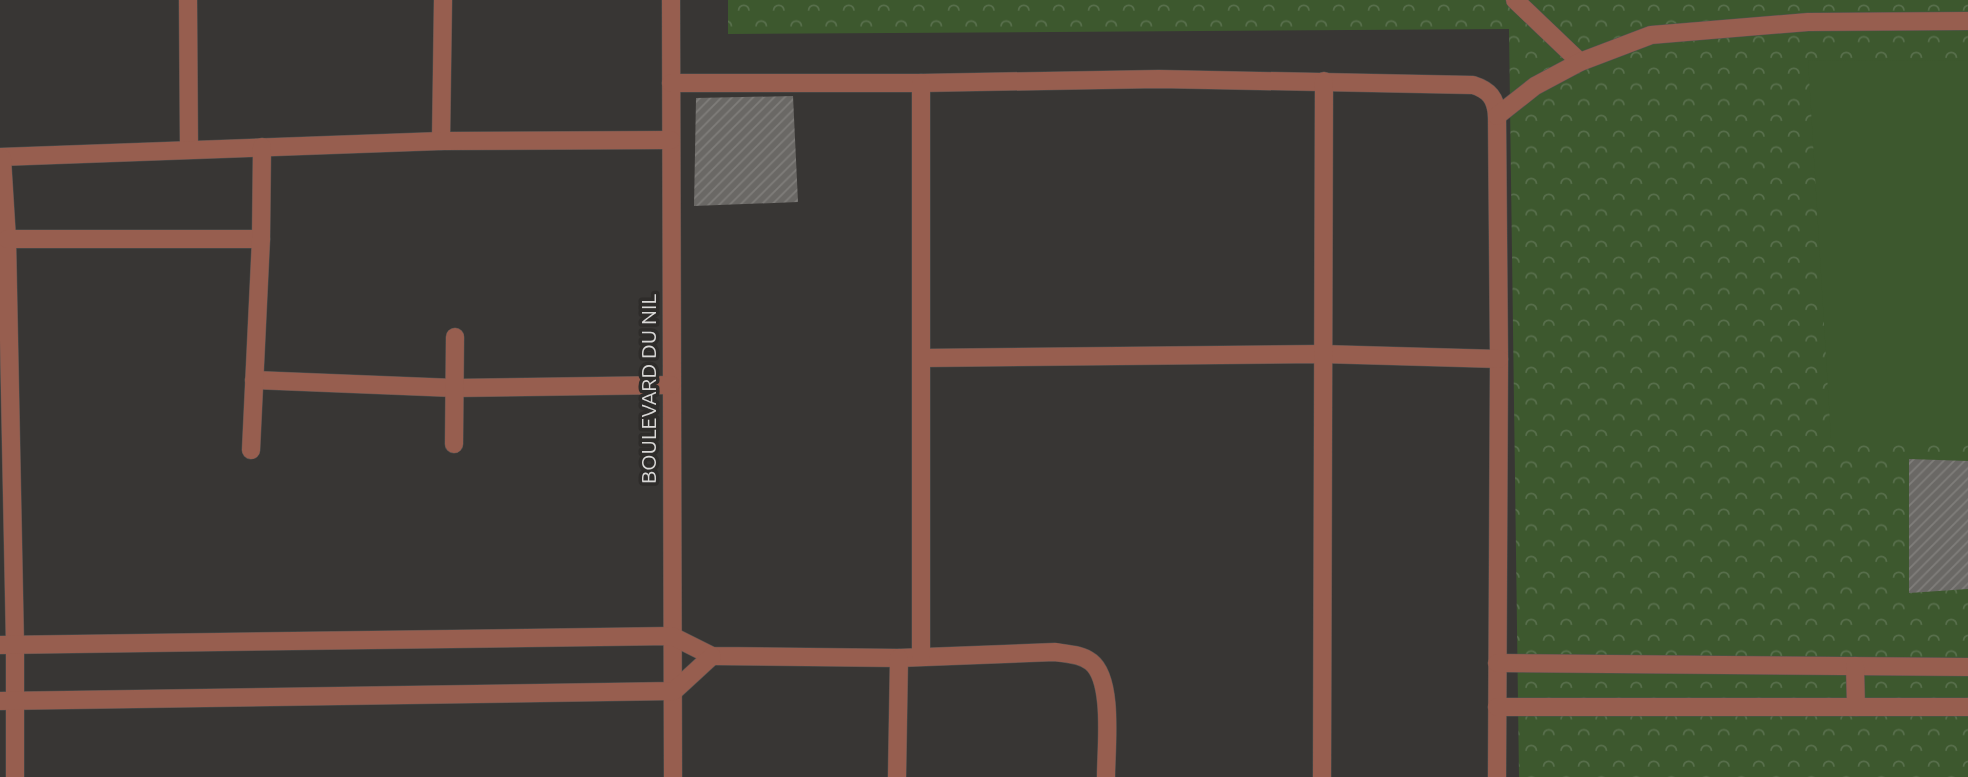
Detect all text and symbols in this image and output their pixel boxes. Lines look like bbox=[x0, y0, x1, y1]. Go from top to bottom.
street label: BOULEVARD DU NIL bbox=[636, 294, 660, 484]

